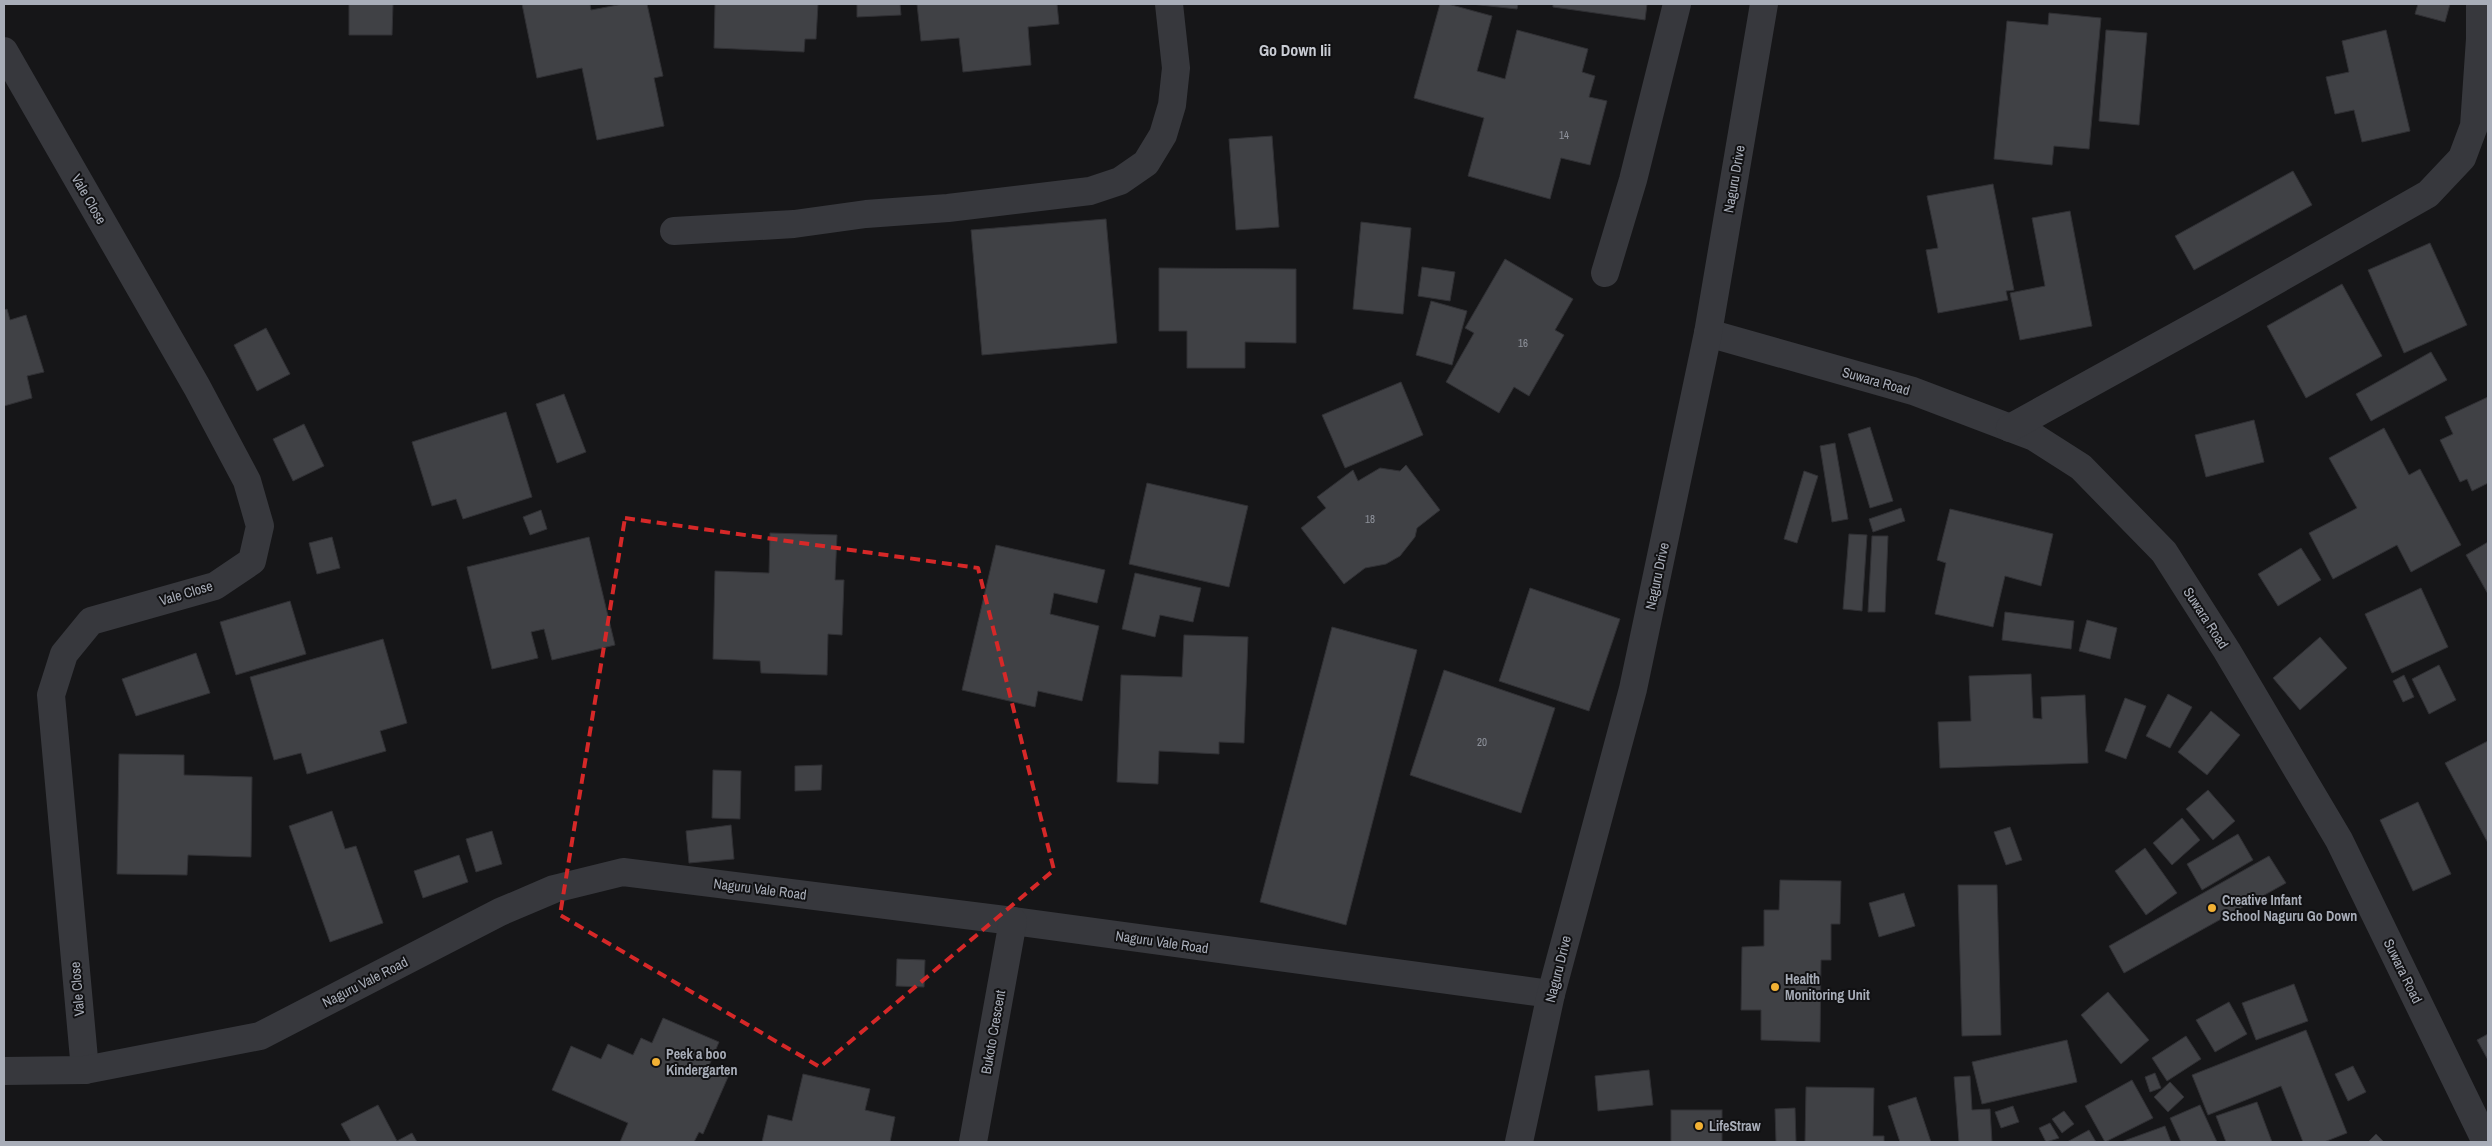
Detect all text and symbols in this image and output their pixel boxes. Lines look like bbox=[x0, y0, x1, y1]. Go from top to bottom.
district label: Go Down Iii bbox=[1259, 39, 1331, 61]
house number: 14 bbox=[1559, 128, 1569, 142]
street label: Naguru Drive bbox=[1719, 144, 1749, 214]
street label: Vale Close bbox=[68, 171, 110, 227]
house number: 16 bbox=[1518, 336, 1528, 350]
street label: Suwara Road bbox=[1840, 363, 1912, 399]
house number: 18 bbox=[1365, 512, 1375, 526]
street label: Naguru Drive bbox=[1641, 541, 1673, 611]
street label: Vale Close bbox=[157, 576, 215, 610]
street label: Suwara Road bbox=[2180, 584, 2232, 652]
house number: 20 bbox=[1477, 735, 1487, 749]
street label: Naguru Vale Road bbox=[712, 874, 808, 904]
place label: Creative Infant School Naguru Go Down bbox=[2222, 891, 2357, 925]
marker: Creative Infant School Naguru Go Down bbox=[2206, 902, 2218, 914]
street label: Naguru Vale Road bbox=[1114, 927, 1210, 957]
street label: Naguru Drive bbox=[1541, 934, 1575, 1004]
street label: Suwara Road bbox=[2380, 936, 2426, 1006]
street label: Naguru Vale Road bbox=[319, 953, 411, 1011]
street label: Vale Close bbox=[66, 961, 88, 1017]
place label: Health Monitoring Unit bbox=[1785, 970, 1870, 1004]
marker: Health Monitoring Unit bbox=[1769, 981, 1781, 993]
street label: Bukoto Crescent bbox=[977, 989, 1009, 1075]
place label: Peek a boo Kindergarten bbox=[666, 1045, 737, 1079]
marker: Peek a boo Kindergarten bbox=[650, 1056, 662, 1068]
place label: LifeStraw bbox=[1709, 1117, 1761, 1135]
marker: LifeStraw bbox=[1693, 1120, 1705, 1132]

